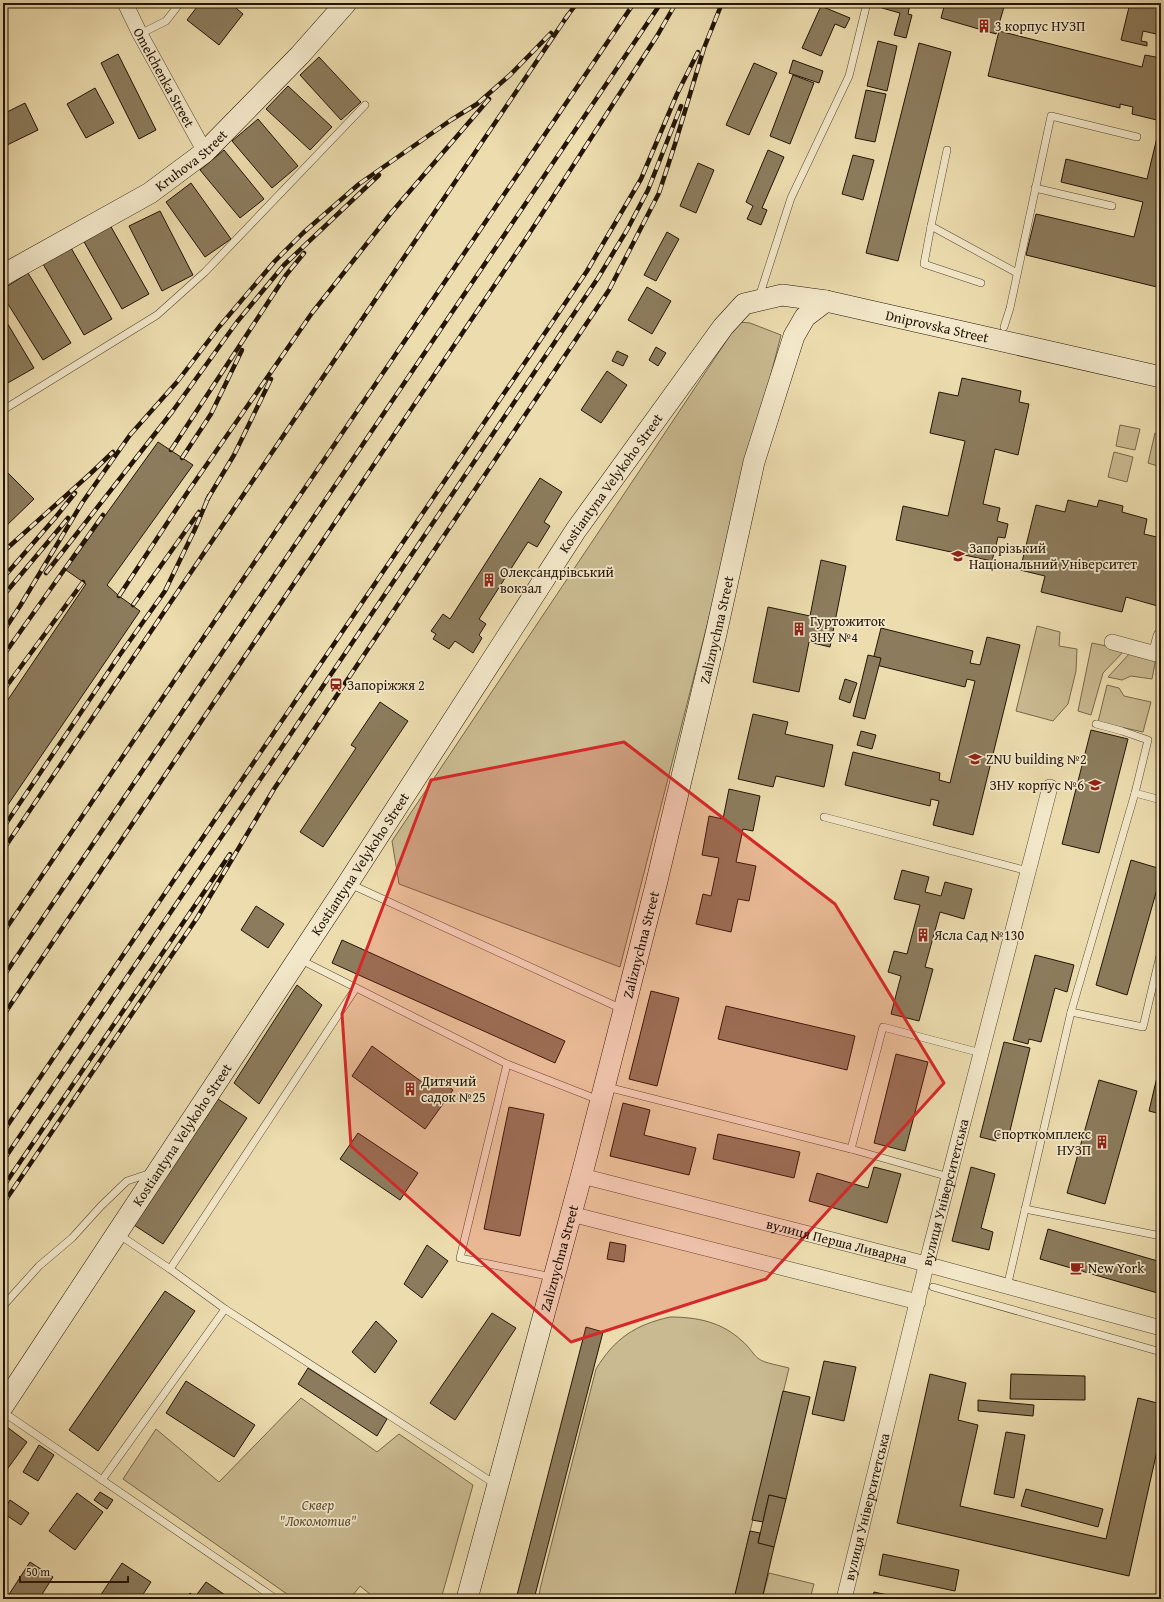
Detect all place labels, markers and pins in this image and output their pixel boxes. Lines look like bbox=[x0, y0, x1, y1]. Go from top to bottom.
place label: 3 корпус НУЗП bbox=[995, 16, 1085, 36]
building icon: 3 корпус НУЗП bbox=[976, 18, 992, 34]
place label: Запорізький Національний Університет bbox=[969, 538, 1137, 574]
school or university icon: Запорізький Національний Університет bbox=[950, 548, 966, 564]
place label: Олександрівський вокзал bbox=[500, 562, 614, 598]
building icon: Олександрівський вокзал bbox=[481, 572, 497, 588]
place label: Гуртожиток ЗНУ №4 bbox=[810, 611, 886, 647]
building icon: Гуртожиток ЗНУ №4 bbox=[791, 621, 807, 637]
place label: Запоріжжя 2 bbox=[347, 675, 425, 695]
station icon: Запоріжжя 2 bbox=[328, 677, 344, 693]
place label: ZNU building №2 bbox=[986, 749, 1087, 769]
school or university icon: ZNU building №2 bbox=[967, 751, 983, 767]
place label: ЗНУ корпус №6 bbox=[990, 775, 1084, 795]
school or university icon: ЗНУ корпус №6 bbox=[1087, 777, 1103, 793]
place label: Ясла Сад №130 bbox=[933, 925, 1025, 945]
building icon: Ясла Сад №130 bbox=[915, 927, 931, 943]
place label: Дитячий садок №25 bbox=[420, 1071, 486, 1107]
building icon: Дитячий садок №25 bbox=[402, 1081, 418, 1097]
place label: Спорткомплекс НУЗП bbox=[994, 1124, 1091, 1160]
building icon: Спорткомплекс НУЗП bbox=[1094, 1134, 1110, 1150]
place label: New York bbox=[1088, 1258, 1145, 1278]
cafe icon: New York bbox=[1069, 1260, 1085, 1276]

